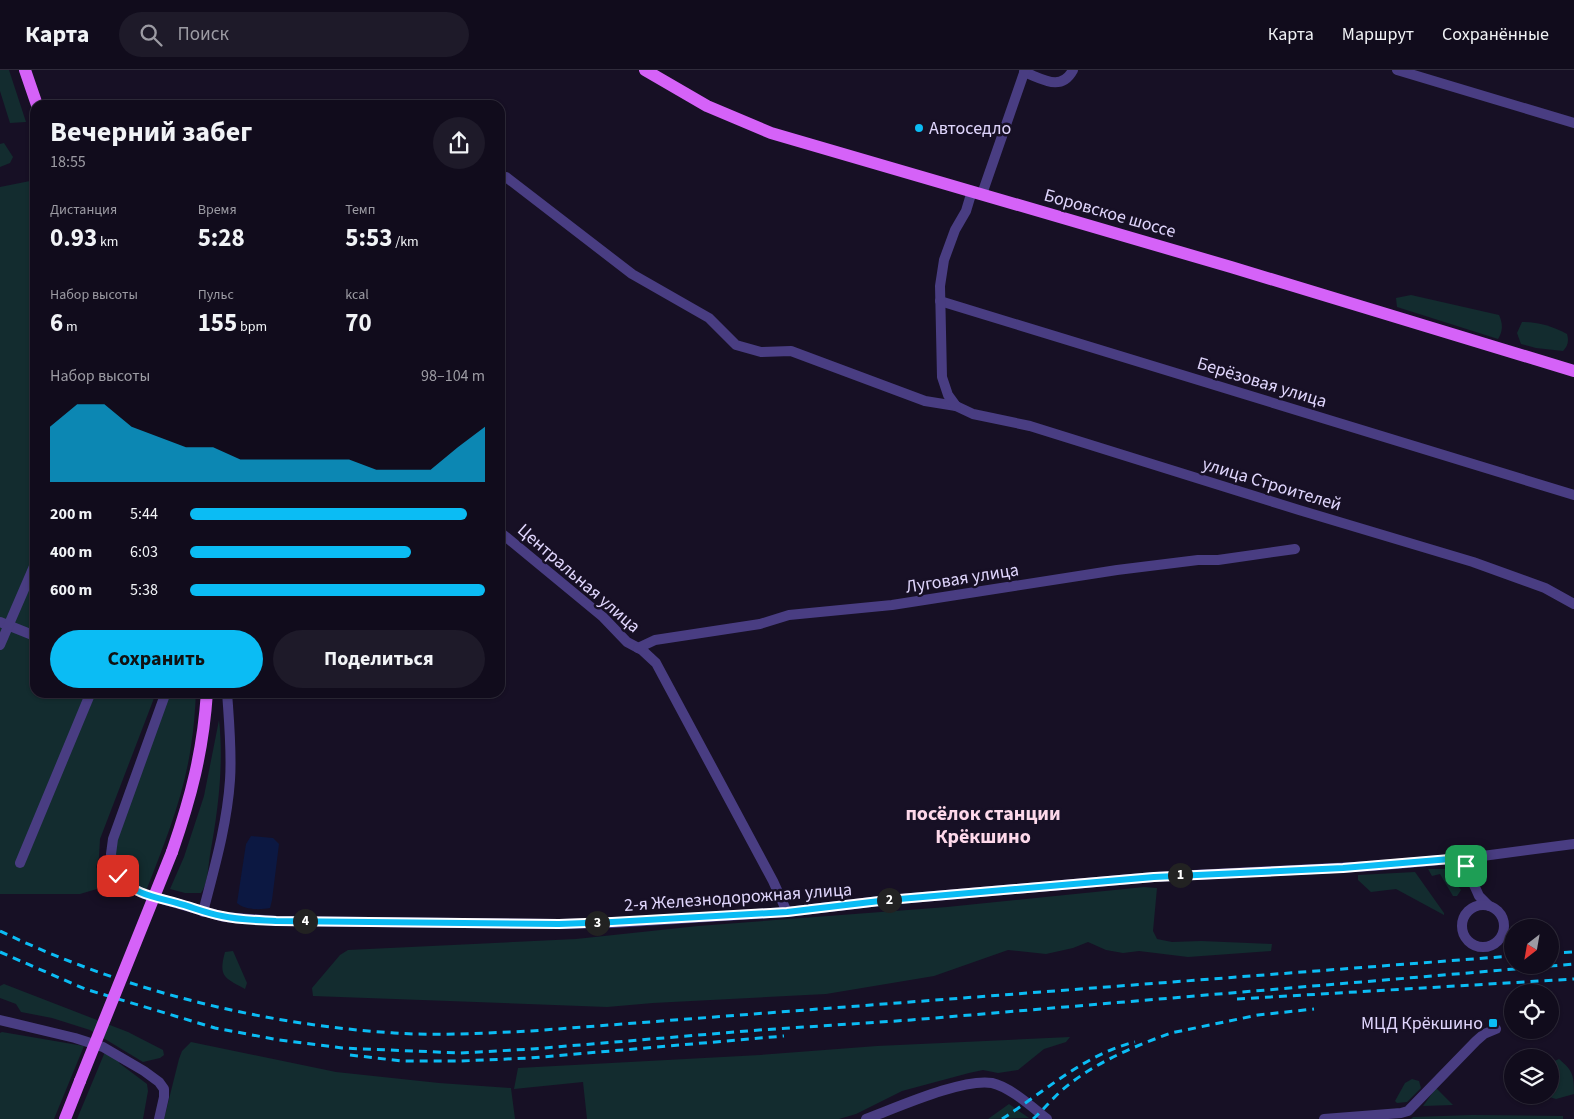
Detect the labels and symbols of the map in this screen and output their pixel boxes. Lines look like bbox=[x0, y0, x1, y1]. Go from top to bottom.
place label: Автоседло bbox=[929, 116, 1011, 141]
marker: Автоседло bbox=[913, 122, 925, 134]
street label: Боровское шоссе bbox=[1041, 183, 1179, 244]
street label: Берёзовая улица bbox=[1194, 351, 1330, 414]
street label: улица Строителей bbox=[1199, 451, 1345, 518]
street label: Центральная улица bbox=[512, 518, 646, 639]
street label: Луговая улица bbox=[904, 557, 1021, 600]
district label: посёлок станции Крёкшино bbox=[905, 800, 1061, 851]
pin bbox=[1445, 845, 1487, 887]
pin bbox=[97, 855, 139, 897]
pin: 1 bbox=[1168, 862, 1192, 888]
street label: 2-я Железнодорожная улица bbox=[623, 877, 853, 918]
pin: 2 bbox=[876, 888, 902, 912]
pin: 4 bbox=[292, 908, 318, 934]
pin: 3 bbox=[584, 910, 610, 936]
north arrow bbox=[1504, 919, 1559, 974]
place label: МЦД Крёкшино bbox=[1361, 1011, 1483, 1036]
marker: МЦД Крёкшино bbox=[1487, 1017, 1499, 1029]

